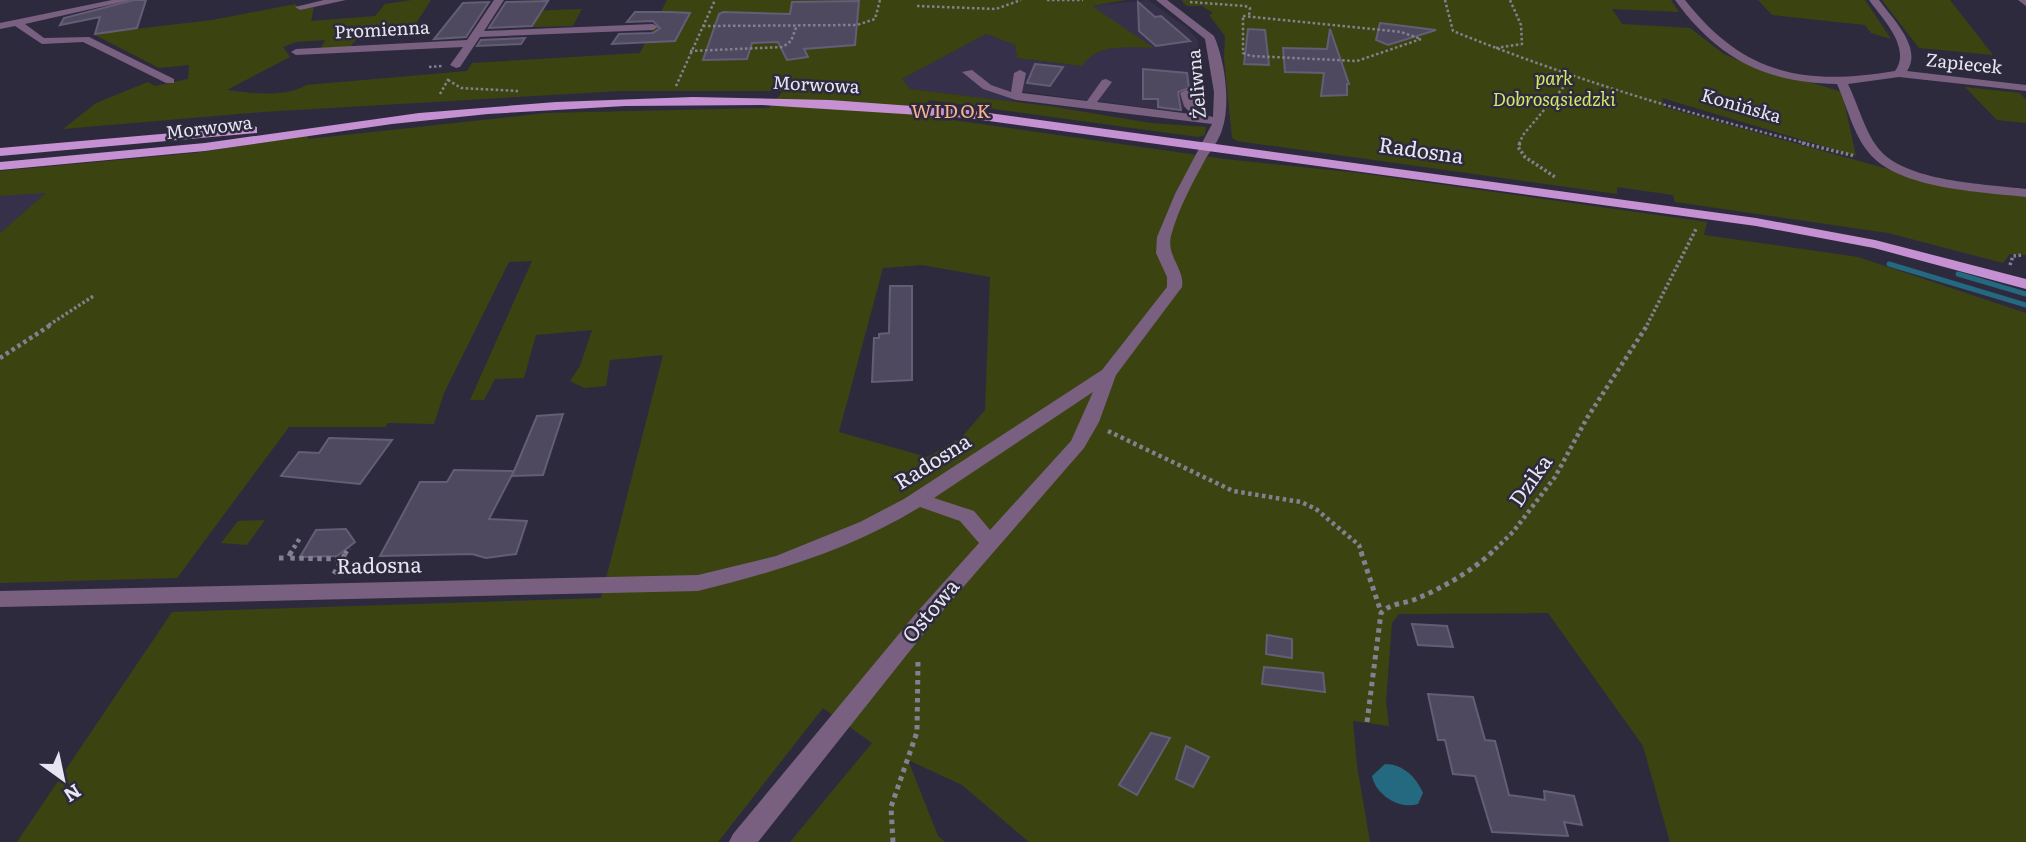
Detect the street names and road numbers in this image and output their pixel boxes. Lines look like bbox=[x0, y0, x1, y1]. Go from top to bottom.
street label: Promienna bbox=[334, 13, 431, 44]
street label: Zapiecek bbox=[1925, 45, 2005, 80]
street label: Żeliwna bbox=[1179, 48, 1212, 120]
street label: Morwowa bbox=[772, 68, 861, 99]
street label: Konińska bbox=[1698, 80, 1785, 129]
street label: Morwowa bbox=[164, 108, 254, 145]
street label: Radosna bbox=[1377, 127, 1466, 170]
street label: Radosna bbox=[887, 424, 977, 496]
street label: Dzika bbox=[1500, 447, 1558, 512]
street label: Radosna bbox=[336, 547, 423, 580]
street label: Ostowa bbox=[893, 570, 965, 648]

